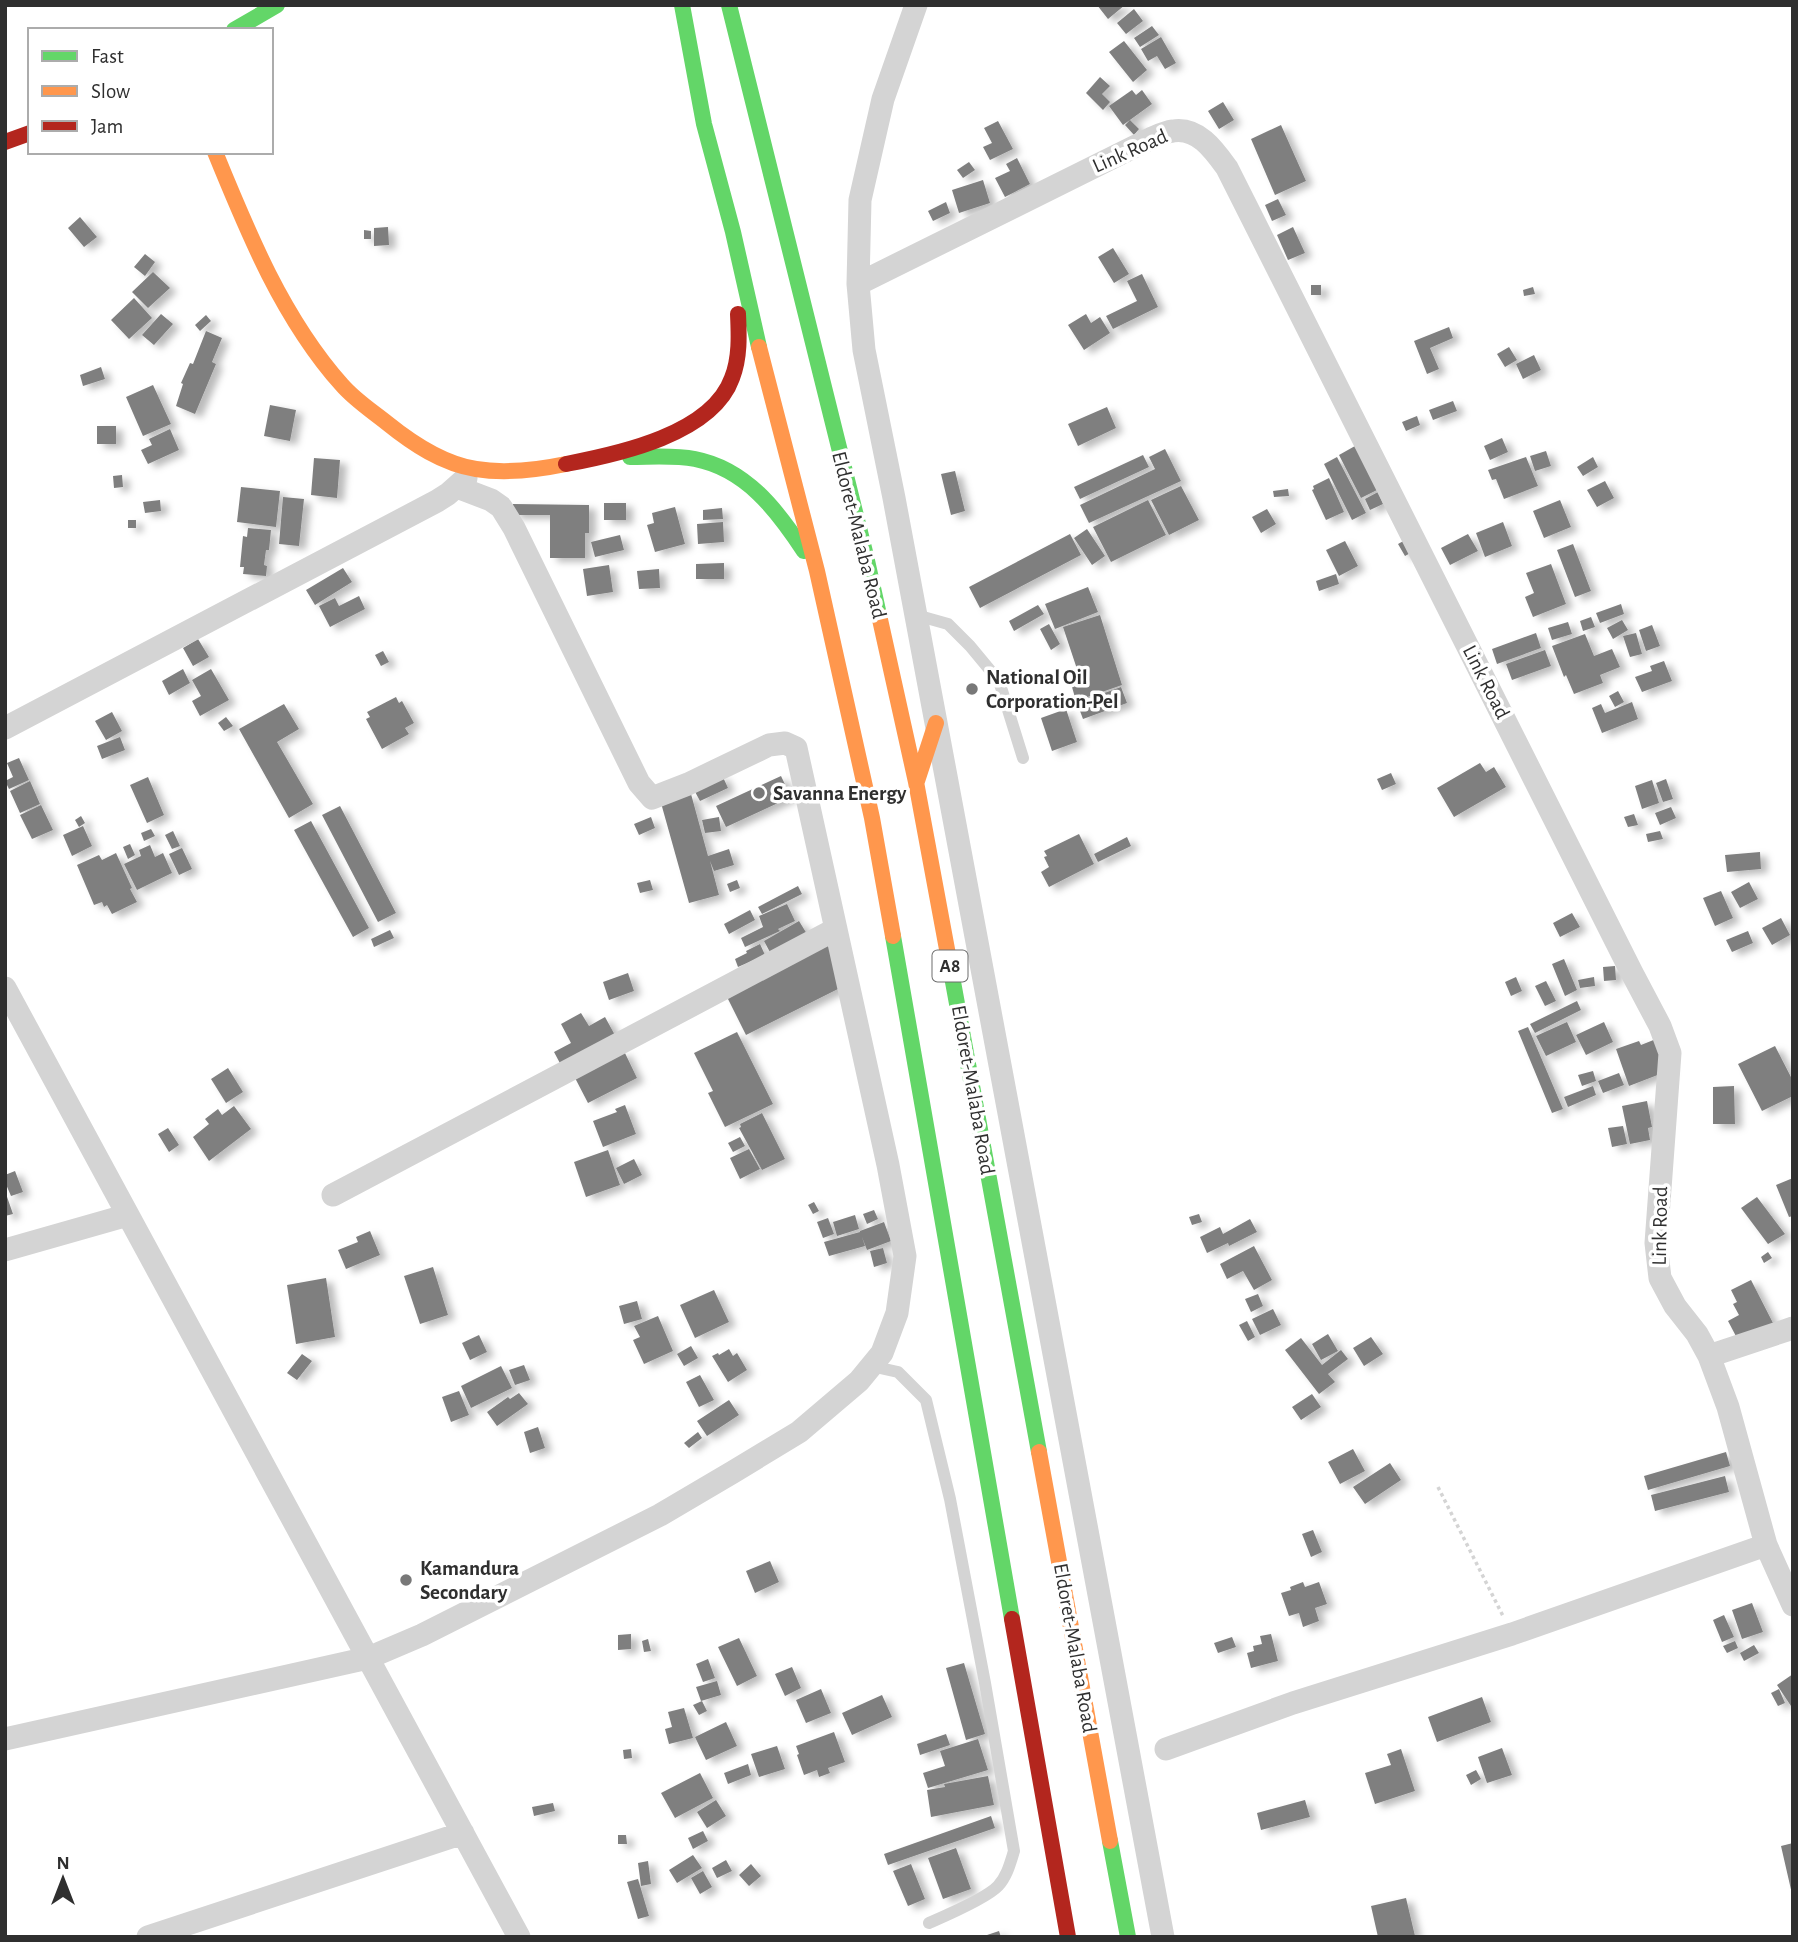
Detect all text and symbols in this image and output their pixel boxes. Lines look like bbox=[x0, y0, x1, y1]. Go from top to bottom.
legend bbox=[28, 28, 273, 154]
text: Fast bbox=[91, 46, 124, 67]
text: Slow bbox=[91, 81, 130, 102]
text: Jam bbox=[91, 116, 123, 137]
street label: Link Road bbox=[1089, 125, 1171, 177]
street label: Eldoret-Malaba Road bbox=[828, 449, 890, 621]
street label: Link Road bbox=[1459, 642, 1513, 722]
place label: National Oil Corporation-Pel bbox=[986, 667, 1118, 712]
marker: National Oil Corporation-Pel bbox=[964, 681, 980, 697]
place label: Savanna Energy bbox=[773, 783, 907, 804]
marker: Savanna Energy bbox=[751, 785, 767, 801]
road number: A8 bbox=[932, 950, 968, 982]
street label: Eldoret-Malaba Road bbox=[948, 1004, 998, 1176]
street label: Link Road bbox=[1649, 1186, 1671, 1266]
place label: Kamandura Secondary bbox=[420, 1558, 519, 1603]
street label: Eldoret-Malaba Road bbox=[1050, 1562, 1100, 1734]
marker: Kamandura Secondary bbox=[398, 1572, 414, 1588]
north arrow bbox=[28, 1844, 98, 1914]
text: N bbox=[56, 1854, 70, 1873]

